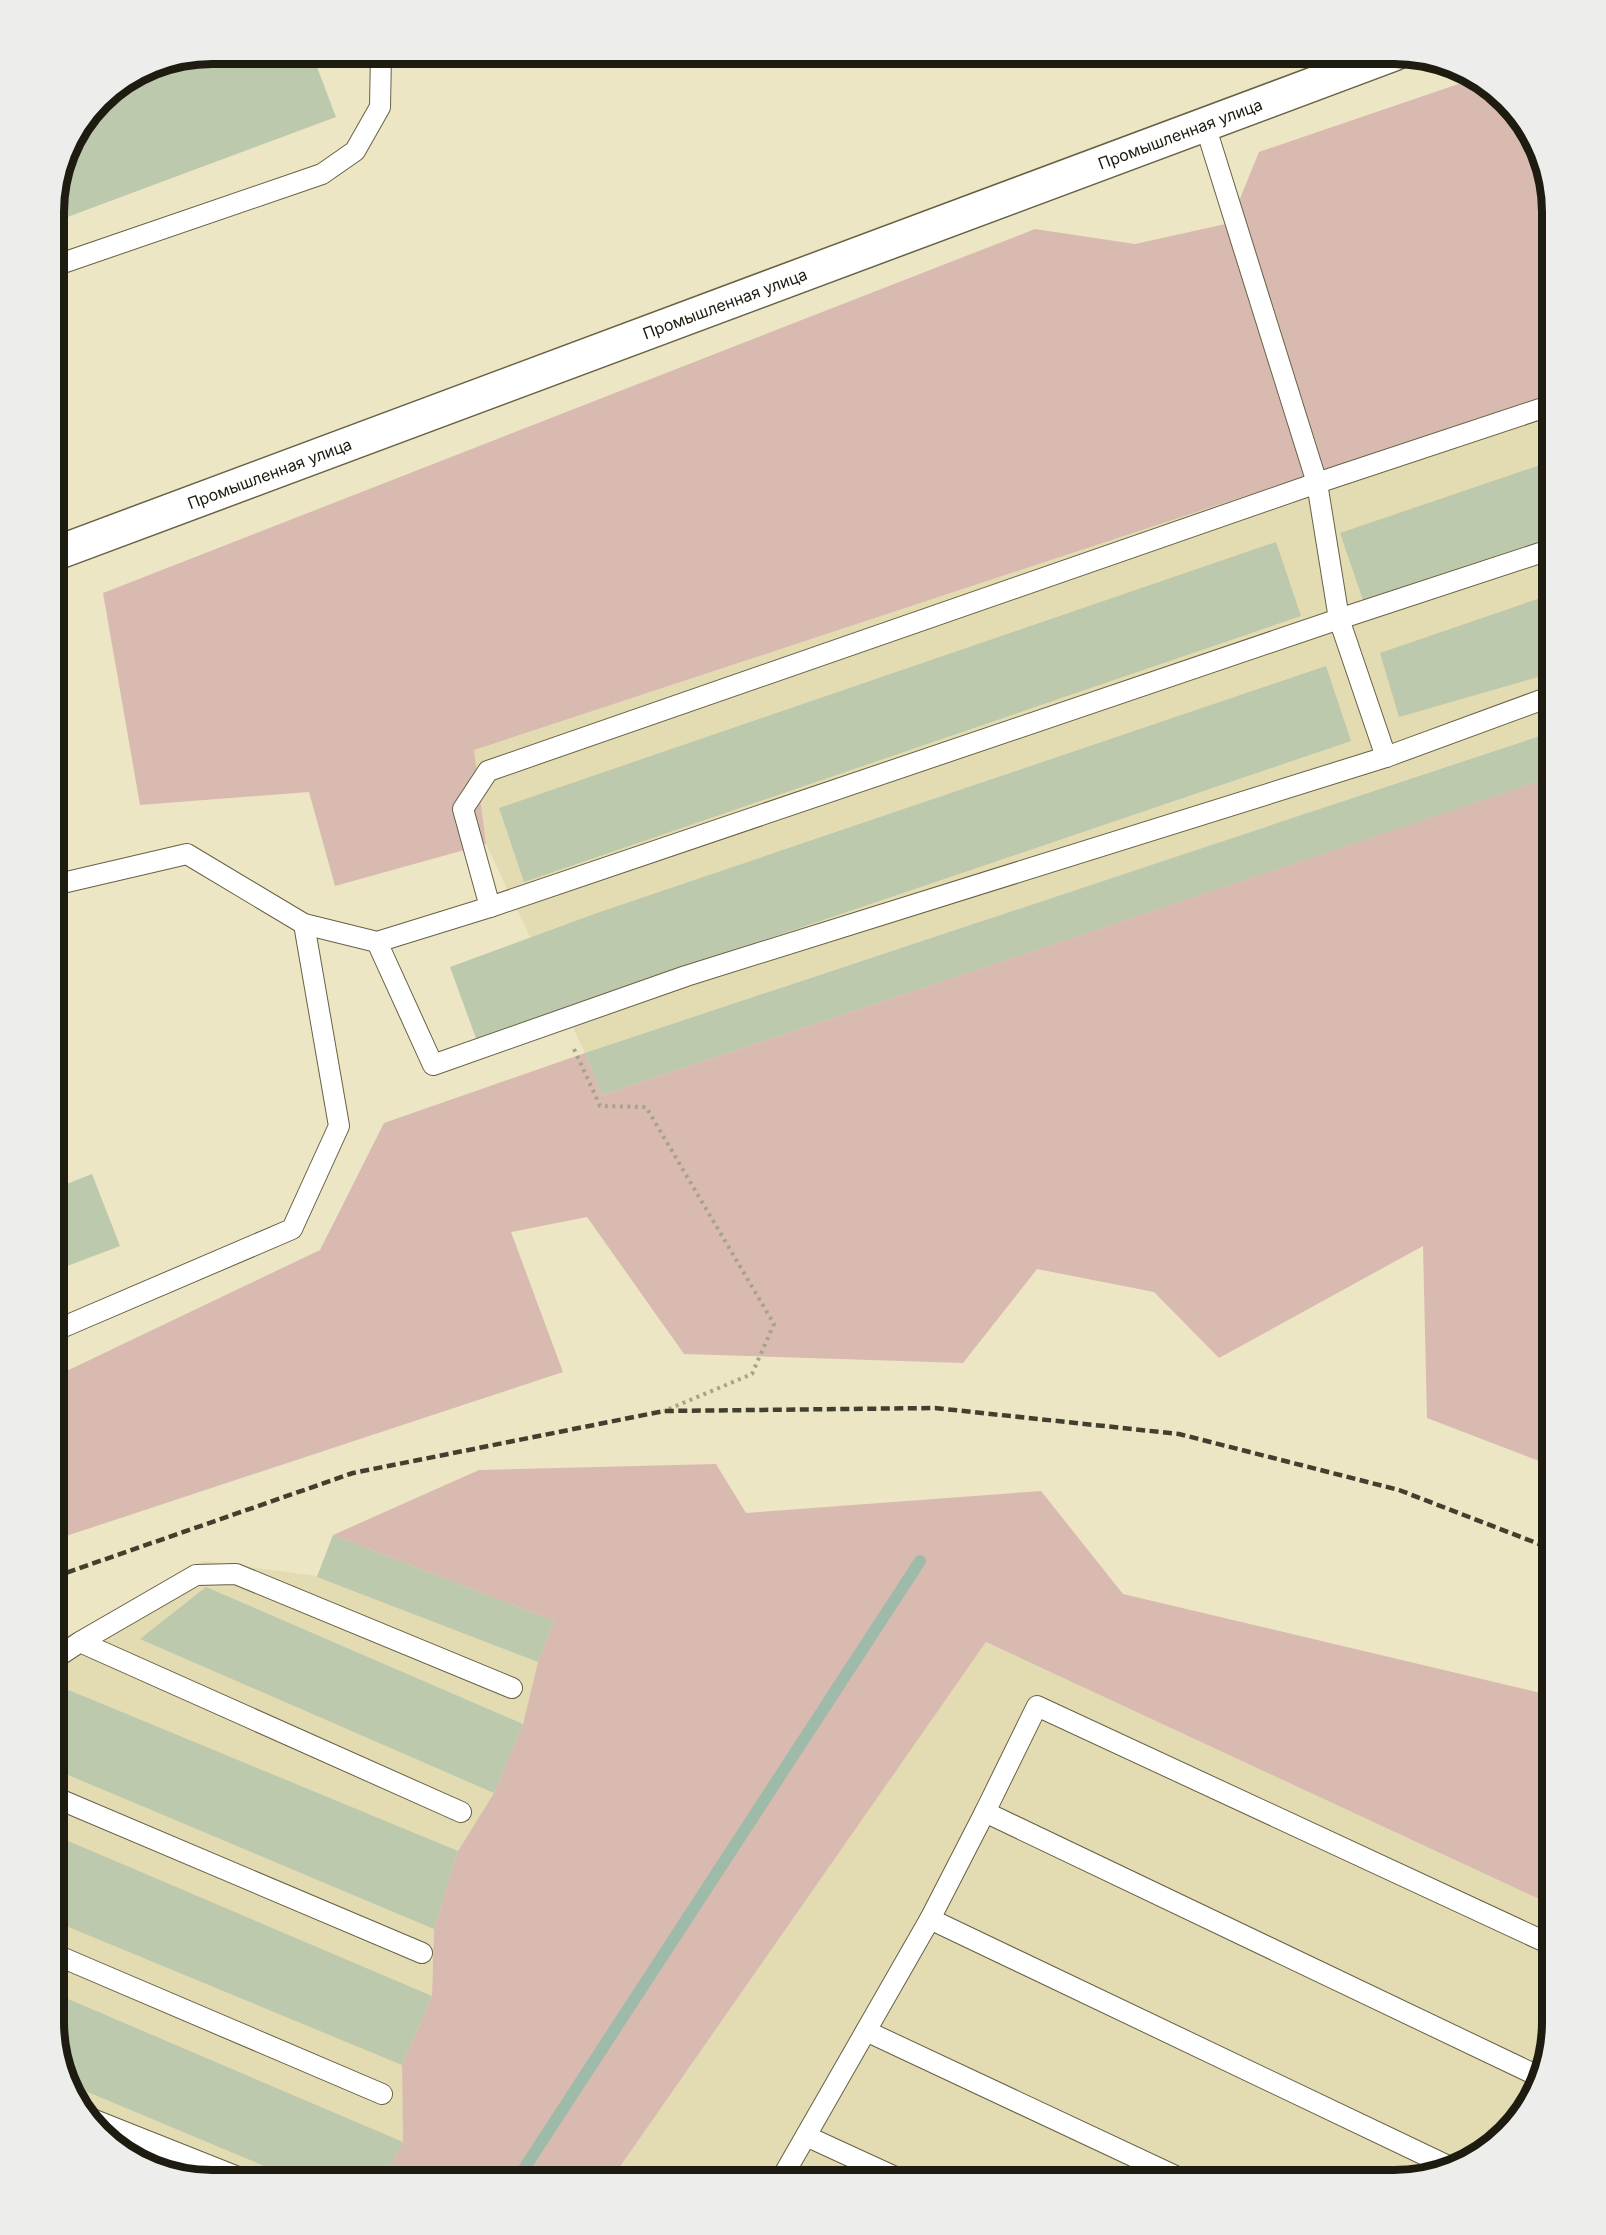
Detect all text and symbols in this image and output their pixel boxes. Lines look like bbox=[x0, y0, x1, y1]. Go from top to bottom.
street label: Промышленная улица bbox=[1095, 94, 1265, 174]
street label: Промышленная улица bbox=[640, 264, 810, 343]
street label: Промышленная улица bbox=[185, 434, 354, 513]

